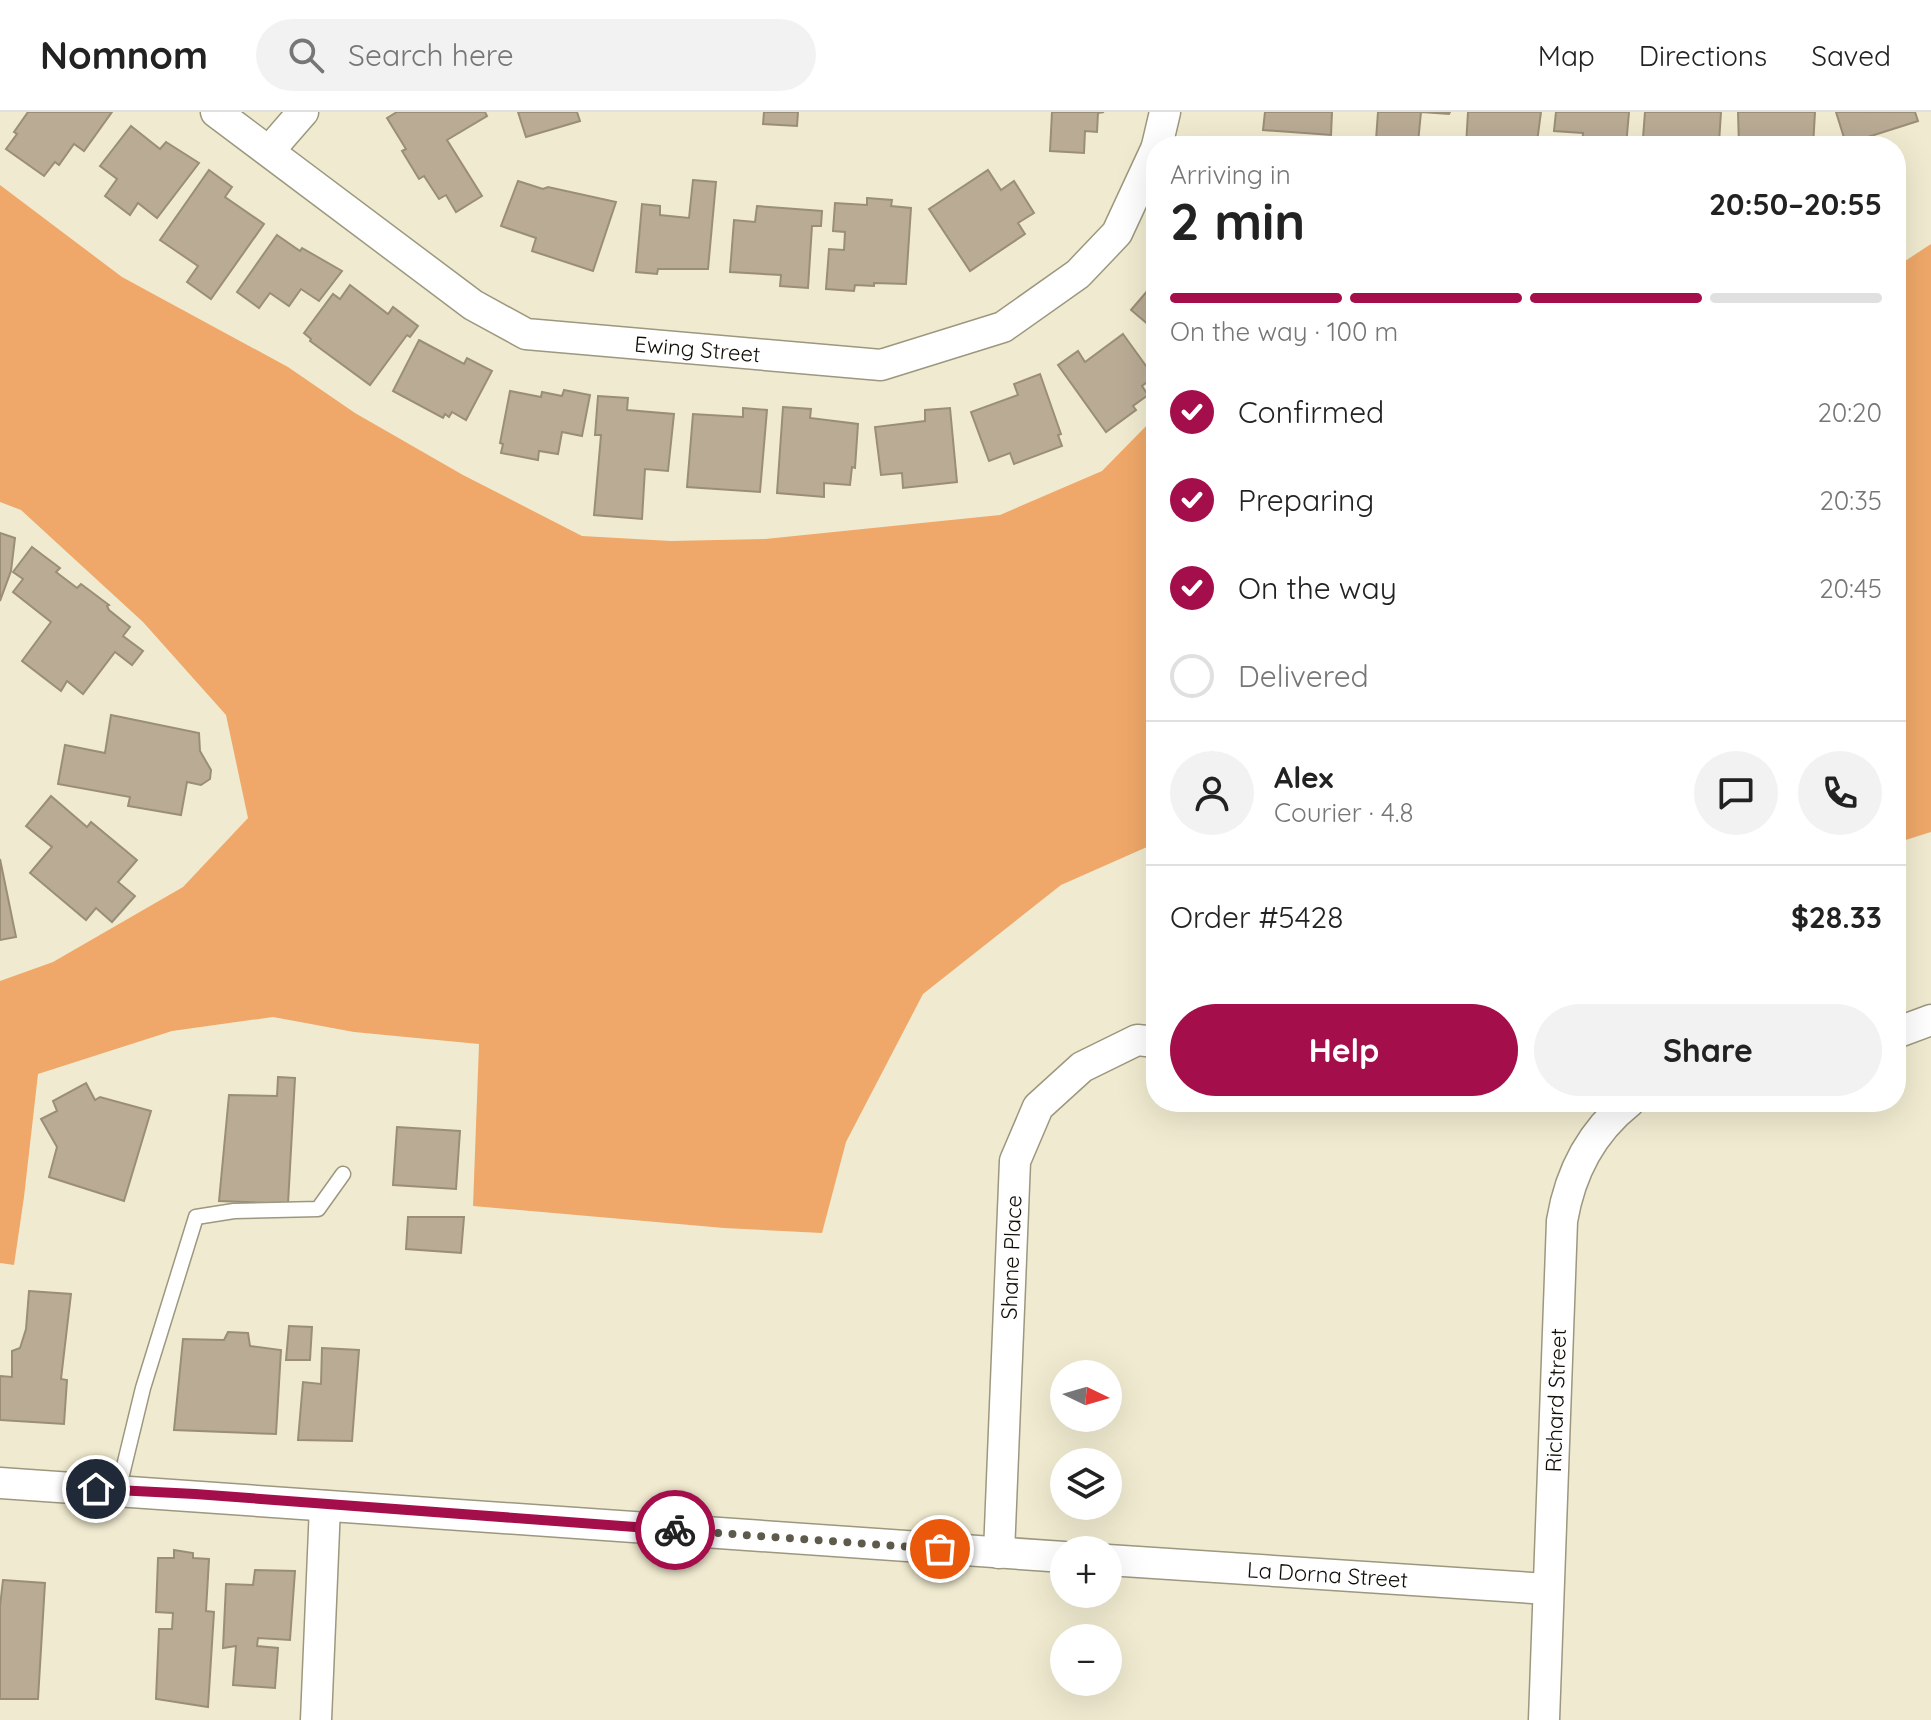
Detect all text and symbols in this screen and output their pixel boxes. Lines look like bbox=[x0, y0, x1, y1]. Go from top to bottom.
search box bbox=[256, 19, 816, 91]
text: Nomnom bbox=[40, 31, 208, 79]
icon: search bbox=[284, 33, 328, 77]
text: Search here bbox=[348, 36, 514, 74]
text: Map bbox=[1538, 38, 1595, 73]
text: Directions bbox=[1639, 38, 1767, 73]
text: Saved bbox=[1811, 38, 1891, 73]
text: Arriving in bbox=[1170, 158, 1291, 191]
text: 20:50–20:55 bbox=[1709, 185, 1882, 223]
text: 2 min bbox=[1170, 188, 1305, 253]
text: On the way · 100 m bbox=[1170, 315, 1398, 348]
street label: Ewing Street bbox=[633, 330, 762, 368]
icon: check bbox=[1170, 390, 1214, 434]
text: Confirmed bbox=[1238, 393, 1384, 431]
text: 20:20 bbox=[1817, 396, 1882, 429]
icon: check bbox=[1170, 478, 1214, 522]
text: Preparing bbox=[1238, 481, 1374, 519]
text: 20:35 bbox=[1819, 484, 1882, 517]
icon: check bbox=[1170, 566, 1214, 610]
text: On the way bbox=[1238, 569, 1397, 607]
text: 20:45 bbox=[1819, 572, 1882, 605]
text: Delivered bbox=[1238, 657, 1369, 695]
button: person bbox=[1170, 751, 1254, 835]
button: chat bbox=[1694, 751, 1778, 835]
button: phone bbox=[1798, 751, 1882, 835]
text: Alex bbox=[1274, 758, 1333, 796]
text: Courier · 4.8 bbox=[1274, 796, 1413, 829]
text: Order #5428 bbox=[1170, 898, 1343, 936]
text: $28.33 bbox=[1791, 898, 1882, 936]
button: Help bbox=[1170, 1004, 1518, 1096]
button: Share bbox=[1534, 1004, 1882, 1096]
street label: Shane Place bbox=[995, 1194, 1028, 1320]
street label: Richard Street bbox=[1539, 1328, 1572, 1473]
north arrow bbox=[1050, 1360, 1122, 1432]
map controls bbox=[1050, 1360, 1122, 1696]
button: layers bbox=[1050, 1448, 1122, 1520]
pin bbox=[62, 1455, 130, 1523]
icon: home bbox=[74, 1467, 118, 1511]
courier bbox=[635, 1490, 715, 1570]
icon: bike bbox=[653, 1508, 697, 1552]
pin bbox=[906, 1515, 974, 1583]
icon: bag bbox=[918, 1527, 962, 1571]
button: + bbox=[1050, 1536, 1122, 1608]
street label: La Dorna Street bbox=[1246, 1555, 1409, 1594]
button: − bbox=[1050, 1624, 1122, 1696]

